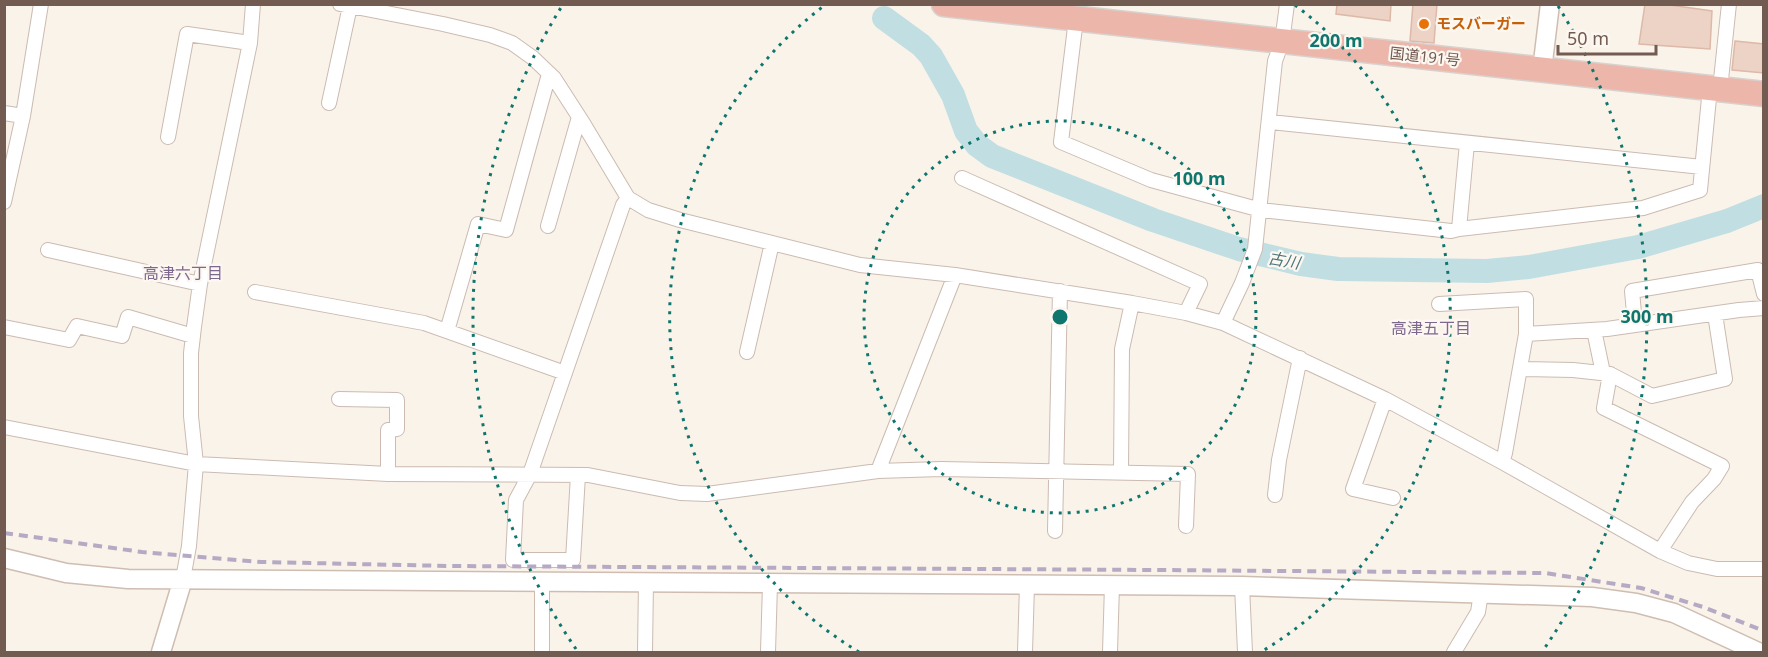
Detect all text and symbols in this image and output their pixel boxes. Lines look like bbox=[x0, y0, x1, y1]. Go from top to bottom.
place label: モスバーガー bbox=[1436, 13, 1526, 33]
marker: モスバーガー bbox=[1417, 17, 1431, 31]
scale bar bbox=[1558, 18, 1656, 56]
text: 50 m bbox=[1567, 26, 1609, 50]
text: 200 m bbox=[1309, 28, 1363, 52]
street label: 国道191号 bbox=[1389, 42, 1461, 70]
text: 100 m bbox=[1172, 166, 1226, 190]
water label: 古川 bbox=[1266, 246, 1304, 274]
district label: 高津六丁目 bbox=[143, 262, 223, 284]
text: 300 m bbox=[1620, 304, 1674, 328]
centre of rings bbox=[1050, 307, 1070, 327]
district label: 高津五丁目 bbox=[1391, 317, 1471, 339]

